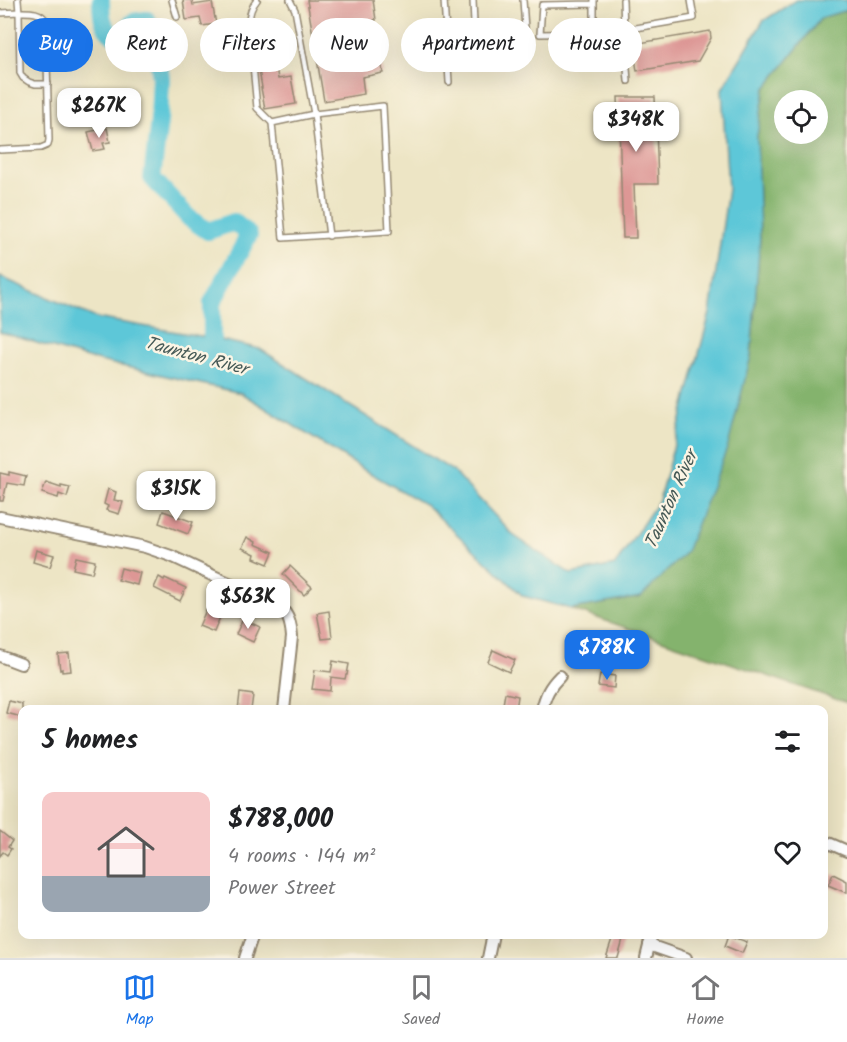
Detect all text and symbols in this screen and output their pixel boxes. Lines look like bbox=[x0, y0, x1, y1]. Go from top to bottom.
chip: Buy bbox=[18, 18, 93, 72]
chip: Rent bbox=[105, 18, 188, 72]
chip: Filters bbox=[200, 18, 297, 72]
chip: New bbox=[309, 18, 389, 72]
chip: Apartment bbox=[401, 18, 536, 72]
chip: House bbox=[548, 18, 642, 72]
pin: $267K bbox=[57, 88, 141, 139]
map controls bbox=[774, 90, 828, 144]
button: locate bbox=[774, 90, 828, 144]
text: $267K bbox=[71, 91, 127, 123]
pin: $348K bbox=[594, 102, 678, 153]
text: $348K bbox=[607, 105, 665, 137]
water label: Taunton River bbox=[142, 329, 254, 386]
water label: Taunton River bbox=[637, 443, 708, 554]
pin: $315K bbox=[134, 471, 218, 522]
text: $315K bbox=[151, 474, 201, 506]
pin: $563K bbox=[206, 579, 290, 630]
text: $563K bbox=[220, 582, 276, 614]
pin: $788K bbox=[565, 630, 649, 681]
text: $788K bbox=[579, 633, 635, 665]
text: 5 homes bbox=[42, 720, 138, 762]
icon: filters bbox=[771, 725, 804, 758]
text: $788,000 bbox=[228, 799, 333, 841]
icon: home bbox=[90, 816, 162, 888]
icon: heart bbox=[771, 836, 804, 869]
text: 4 rooms · 144 m² bbox=[228, 841, 375, 873]
text: Power Street bbox=[228, 873, 336, 905]
tab: Map bbox=[123, 971, 156, 1032]
tab: Saved bbox=[402, 971, 440, 1032]
tab: Home bbox=[686, 971, 724, 1032]

